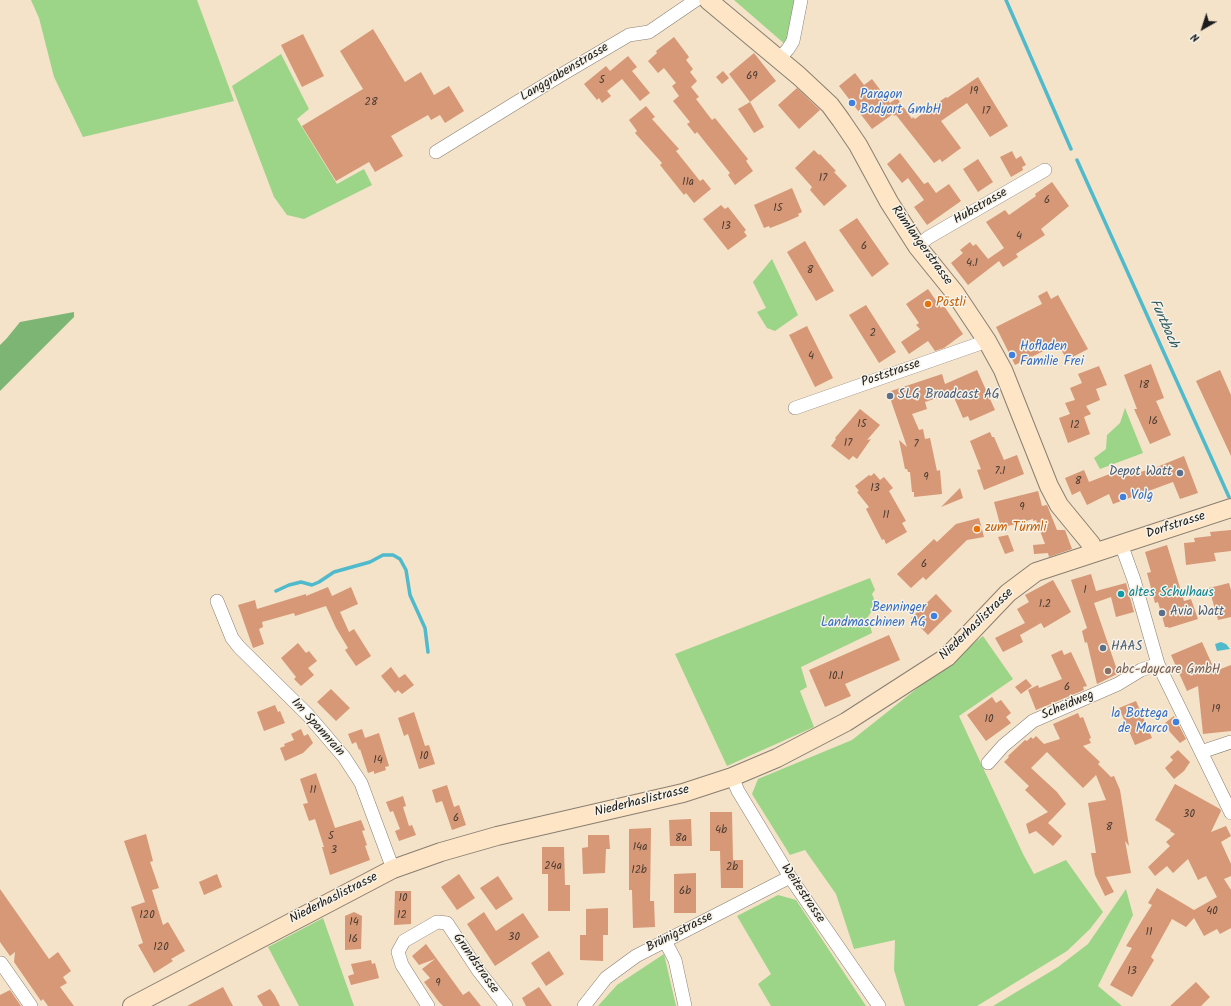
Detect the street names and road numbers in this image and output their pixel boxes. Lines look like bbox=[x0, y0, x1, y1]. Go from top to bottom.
street label: Langgrabenstrasse bbox=[518, 40, 612, 106]
street label: Hubstrasse bbox=[951, 185, 1011, 229]
street label: Rümlangerstrasse bbox=[887, 203, 955, 289]
street label: Poststrasse bbox=[859, 357, 923, 391]
street label: Dorfstrasse bbox=[1144, 509, 1208, 543]
street label: Niederhaslistrasse bbox=[937, 586, 1017, 664]
street label: Scheidweg bbox=[1039, 688, 1097, 724]
street label: Im Spannrain bbox=[287, 696, 347, 760]
street label: Niederhaslistrasse bbox=[593, 783, 691, 821]
street label: Weitestrasse bbox=[777, 861, 827, 927]
street label: Niederhaslistrasse bbox=[287, 870, 381, 928]
street label: Brünigstrasse bbox=[644, 910, 716, 956]
street label: Grundstrasse bbox=[449, 931, 501, 997]

